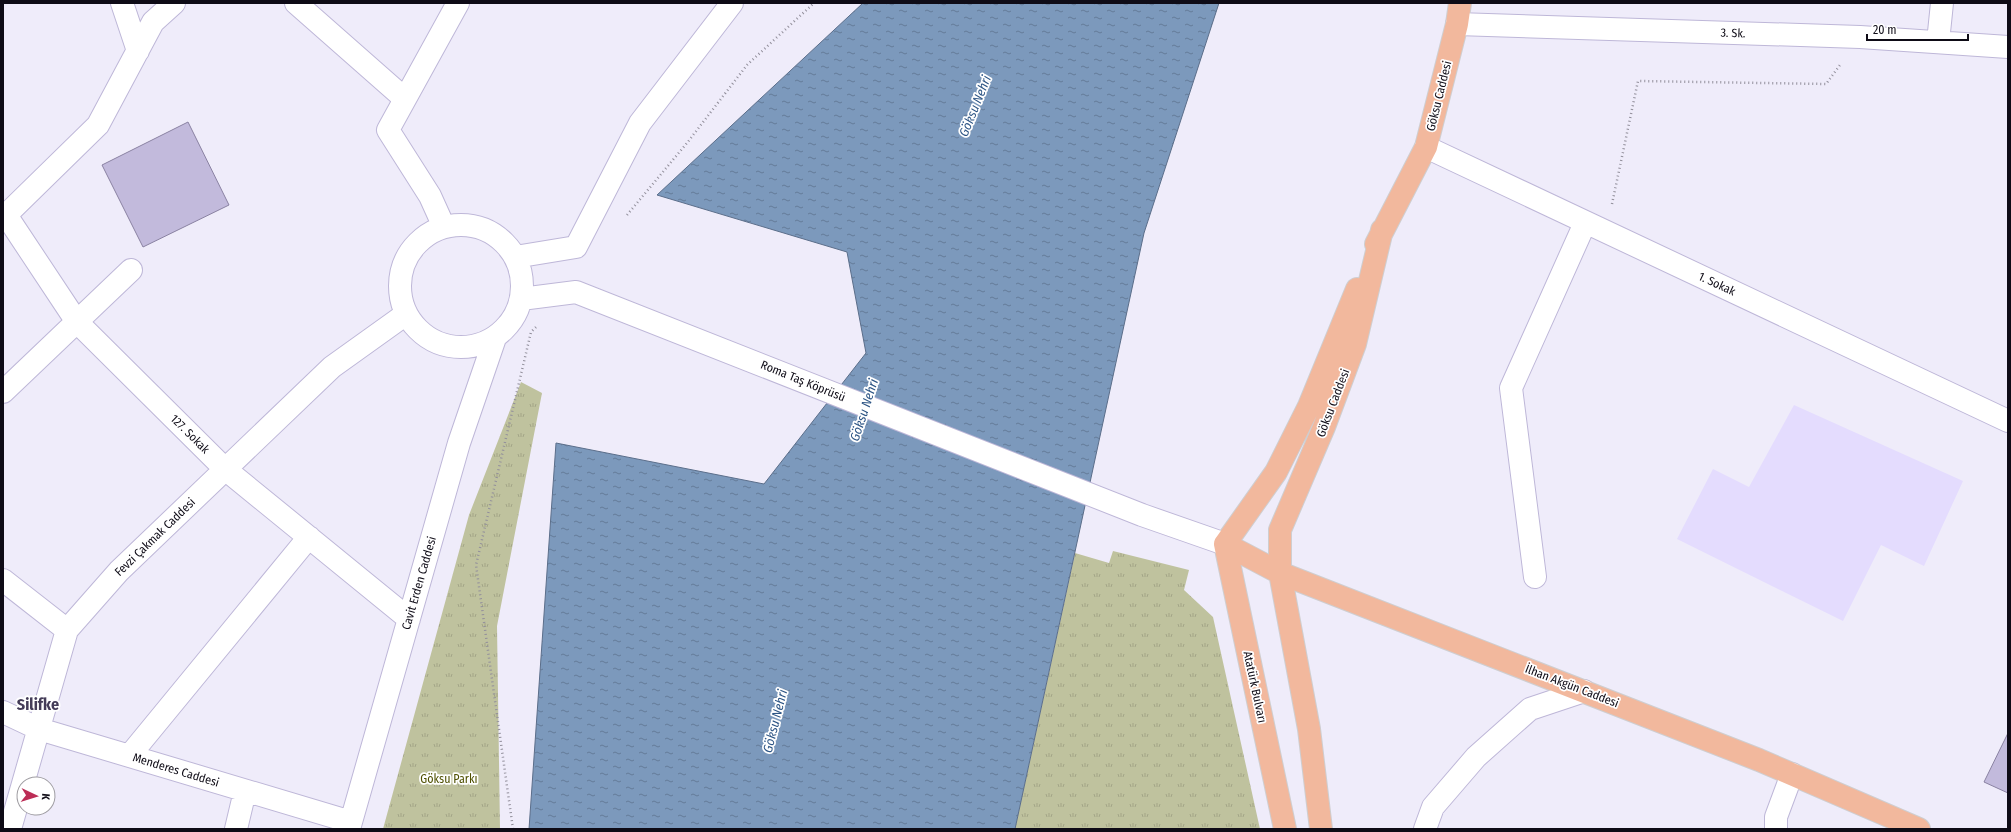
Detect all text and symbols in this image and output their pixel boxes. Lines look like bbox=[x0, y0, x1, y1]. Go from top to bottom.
scale bar bbox=[1867, 16, 1968, 42]
text: 20 m bbox=[1873, 23, 1897, 37]
street label: 3. Sk. bbox=[1720, 26, 1746, 40]
street label: Göksu Caddesi bbox=[1424, 59, 1454, 133]
water label: Göksu Nehri bbox=[956, 73, 994, 139]
street label: 1. Sokak bbox=[1696, 269, 1738, 299]
street label: Roma Taş Köprüsü bbox=[759, 358, 847, 404]
street label: Göksu Caddesi bbox=[1314, 367, 1352, 439]
water label: Göksu Nehri bbox=[847, 376, 881, 443]
street label: 127. Sokak bbox=[168, 412, 213, 457]
street label: Fevzi Çakmak Caddesi bbox=[112, 495, 198, 579]
street label: Cavit Erden Caddesi bbox=[399, 535, 439, 631]
street label: Atatürk Bulvarı bbox=[1241, 650, 1269, 724]
street label: İlhan Akgün Caddesi bbox=[1523, 661, 1621, 710]
water label: Göksu Nehri bbox=[760, 687, 790, 754]
district label: Silifke bbox=[17, 695, 59, 714]
street label: Menderes Caddesi bbox=[131, 750, 221, 790]
park label: Göksu Parkı bbox=[420, 772, 478, 786]
north arrow bbox=[16, 776, 56, 816]
text: K bbox=[39, 793, 52, 801]

